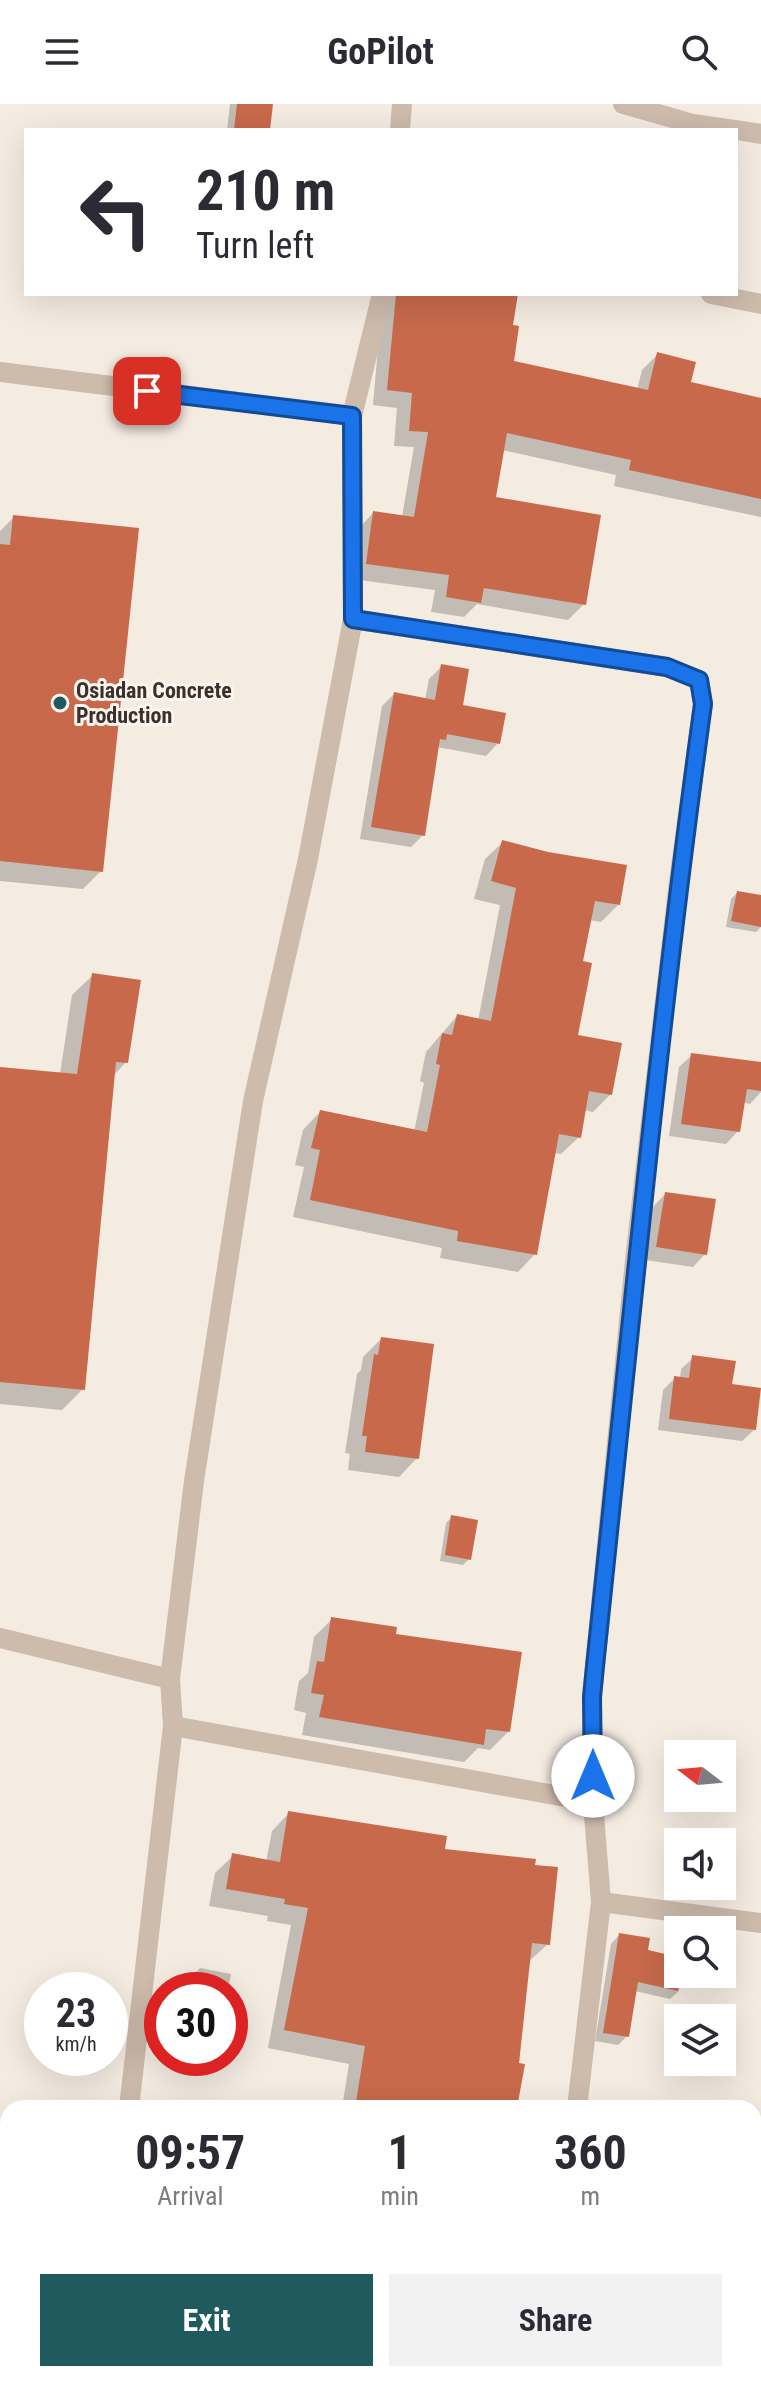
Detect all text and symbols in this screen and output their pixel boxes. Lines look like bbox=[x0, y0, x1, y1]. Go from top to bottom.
icon: menu bbox=[40, 30, 84, 74]
icon: search bbox=[677, 30, 721, 74]
text: GoPilot bbox=[327, 31, 434, 73]
text: 210 m bbox=[196, 158, 335, 224]
icon: left bbox=[64, 160, 168, 264]
text: Turn left bbox=[196, 225, 314, 267]
pin bbox=[113, 357, 181, 425]
icon: arrive bbox=[125, 369, 169, 413]
place label: Osiadan Concrete Production bbox=[76, 678, 232, 728]
marker: Osiadan Concrete Production bbox=[51, 694, 69, 712]
position arrow bbox=[551, 1734, 635, 1818]
north arrow bbox=[664, 1740, 736, 1812]
map controls bbox=[664, 1740, 736, 2076]
button: sound bbox=[664, 1828, 736, 1900]
button: search bbox=[664, 1916, 736, 1988]
speed limit sign: 30 bbox=[144, 1972, 248, 2076]
text: 23 bbox=[56, 1990, 96, 2037]
button: layers bbox=[664, 2004, 736, 2076]
text: km/h bbox=[55, 2032, 97, 2056]
text: 09:57 bbox=[135, 2124, 245, 2181]
text: 1 bbox=[388, 2124, 412, 2181]
text: 360 bbox=[554, 2124, 627, 2181]
text: Arrival bbox=[157, 2181, 223, 2211]
text: min bbox=[381, 2181, 419, 2211]
text: m bbox=[581, 2181, 600, 2211]
button: Exit bbox=[40, 2274, 373, 2366]
button: Share bbox=[389, 2274, 722, 2366]

